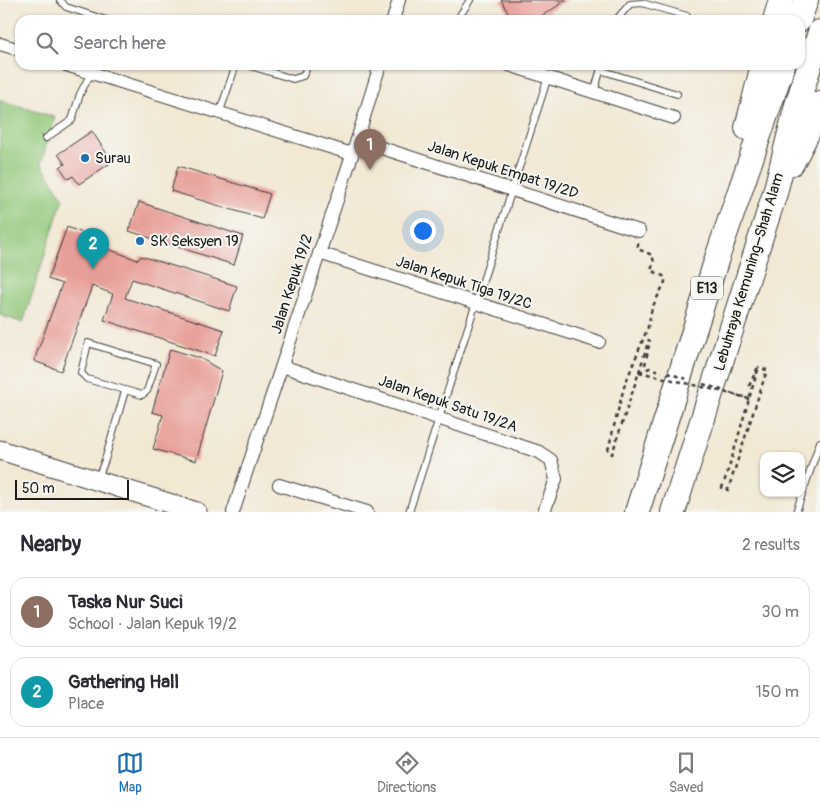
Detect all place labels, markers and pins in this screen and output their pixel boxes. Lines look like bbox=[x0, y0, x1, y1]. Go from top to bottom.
pin: 1 bbox=[354, 129, 386, 170]
place label: Surau bbox=[95, 149, 131, 168]
marker: Surau bbox=[79, 152, 91, 164]
pin: 2 bbox=[77, 228, 109, 269]
place label: SK Seksyen 19 bbox=[150, 232, 239, 251]
marker: SK Seksyen 19 bbox=[134, 235, 146, 247]

